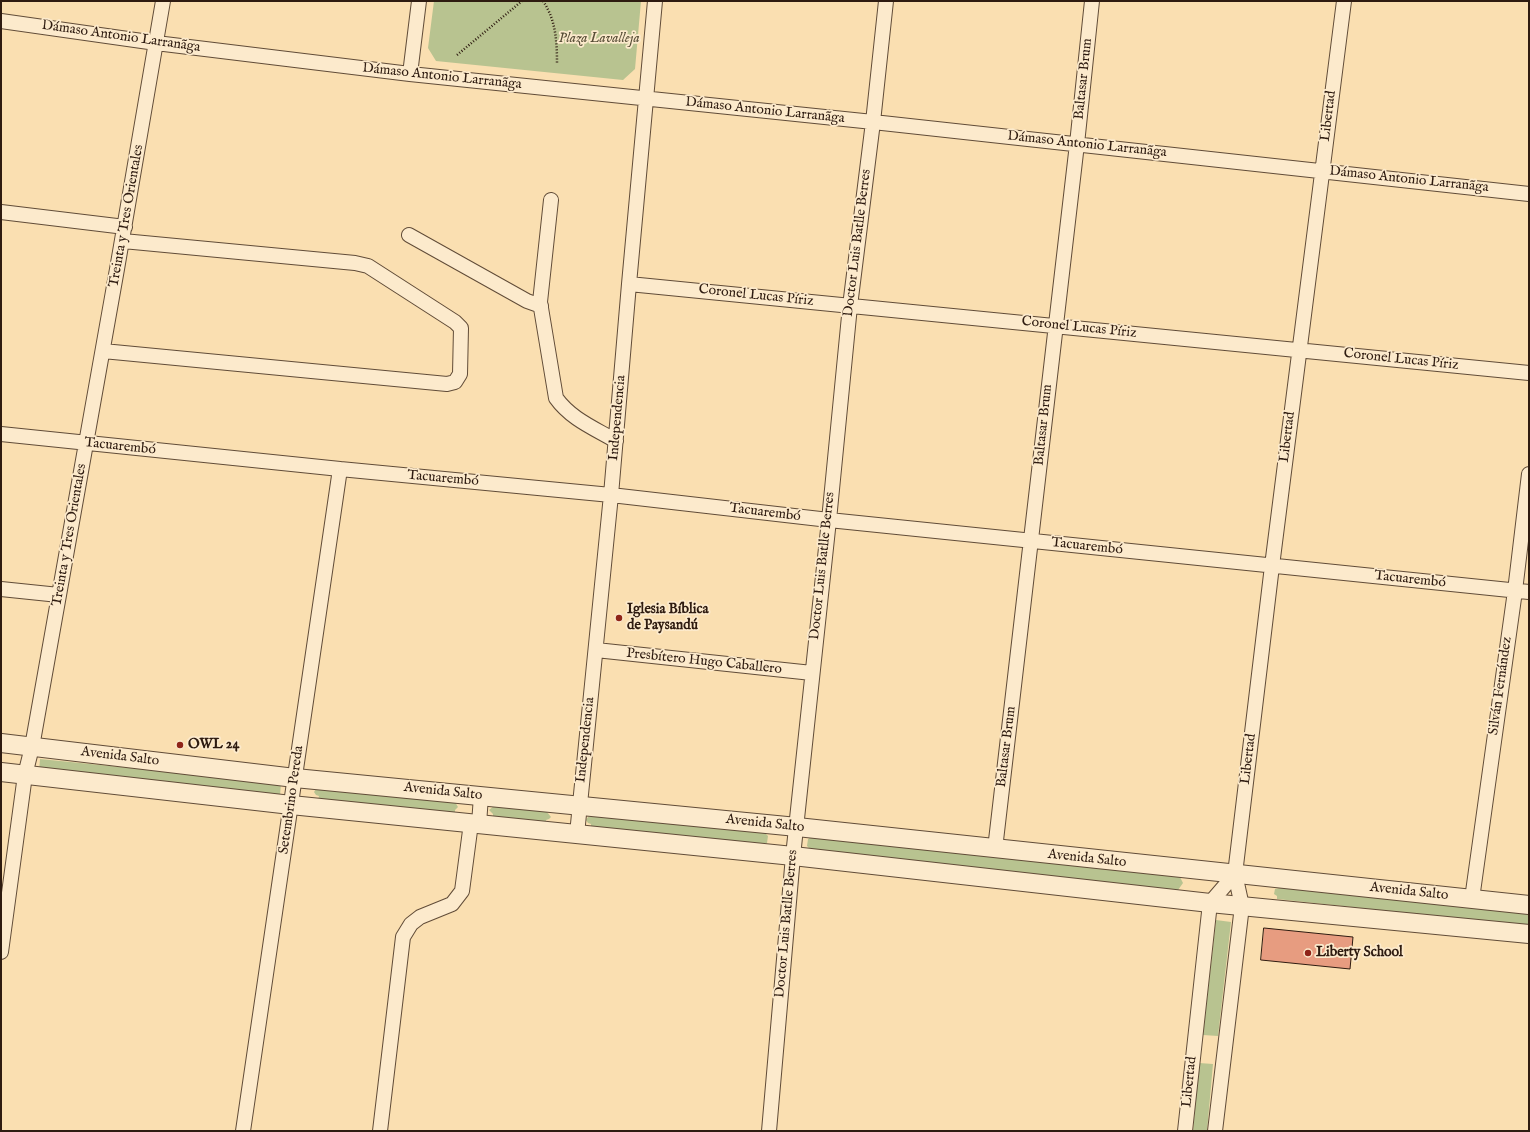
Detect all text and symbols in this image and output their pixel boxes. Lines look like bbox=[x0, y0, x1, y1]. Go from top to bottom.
street label: Dámaso Antonio Larranãga bbox=[41, 18, 201, 56]
park label: Plaza Lavalleja bbox=[558, 31, 640, 47]
street label: Baltasar Brum bbox=[1071, 38, 1097, 120]
street label: Dámaso Antonio Larranãga bbox=[362, 60, 522, 94]
street label: Libertad bbox=[1318, 90, 1340, 142]
street label: Dámaso Antonio Larranãga bbox=[685, 94, 845, 128]
street label: Dámaso Antonio Larranãga bbox=[1007, 128, 1167, 162]
street label: Treinta y Tres Orientales bbox=[106, 143, 148, 289]
street label: Dámaso Antonio Larranãga bbox=[1329, 163, 1489, 197]
street label: Doctor Luis Batlle Berres bbox=[841, 168, 875, 318]
street label: Coronel Lucas Píriz bbox=[698, 282, 814, 310]
street label: Coronel Lucas Píriz bbox=[1021, 314, 1137, 342]
street label: Coronel Lucas Píriz bbox=[1343, 346, 1459, 374]
street label: Independencia bbox=[606, 374, 630, 462]
street label: Baltasar Brum bbox=[1031, 384, 1057, 466]
street label: Libertad bbox=[1277, 411, 1299, 463]
street label: Tacuarembó bbox=[83, 435, 157, 459]
street label: Treinta y Tres Orientales bbox=[49, 462, 91, 608]
street label: Tacuarembó bbox=[406, 467, 480, 491]
street label: Doctor Luis Batlle Berres bbox=[807, 491, 839, 641]
street label: Tacuarembó bbox=[728, 500, 802, 526]
street label: Tacuarembó bbox=[1050, 535, 1124, 559]
street label: Tacuarembó bbox=[1373, 568, 1447, 592]
place label: Iglesia Bíblica de Paysandú bbox=[627, 602, 709, 634]
marker: Iglesia Bíblica de Paysandú bbox=[614, 613, 624, 623]
street label: Silván Fernández bbox=[1486, 636, 1516, 736]
street label: Presbítero Hugo Caballero bbox=[625, 645, 783, 679]
street label: Independencia bbox=[573, 696, 599, 784]
street label: Baltasar Brum bbox=[994, 705, 1020, 789]
street label: Libertad bbox=[1238, 733, 1260, 785]
place label: OWL 24 bbox=[188, 737, 239, 753]
marker: OWL 24 bbox=[175, 740, 185, 750]
street label: Avenida Salto bbox=[80, 744, 160, 770]
street label: Setembrino Pereda bbox=[276, 745, 308, 855]
street label: Avenida Salto bbox=[403, 780, 483, 804]
street label: Avenida Salto bbox=[725, 812, 805, 836]
street label: Avenida Salto bbox=[1047, 847, 1127, 871]
street label: Doctor Luis Batlle Berres bbox=[772, 849, 802, 999]
street label: Avenida Salto bbox=[1369, 880, 1449, 904]
place label: Liberty School bbox=[1316, 945, 1403, 961]
marker: Liberty School bbox=[1303, 948, 1313, 958]
street label: Libertad bbox=[1179, 1056, 1201, 1108]

